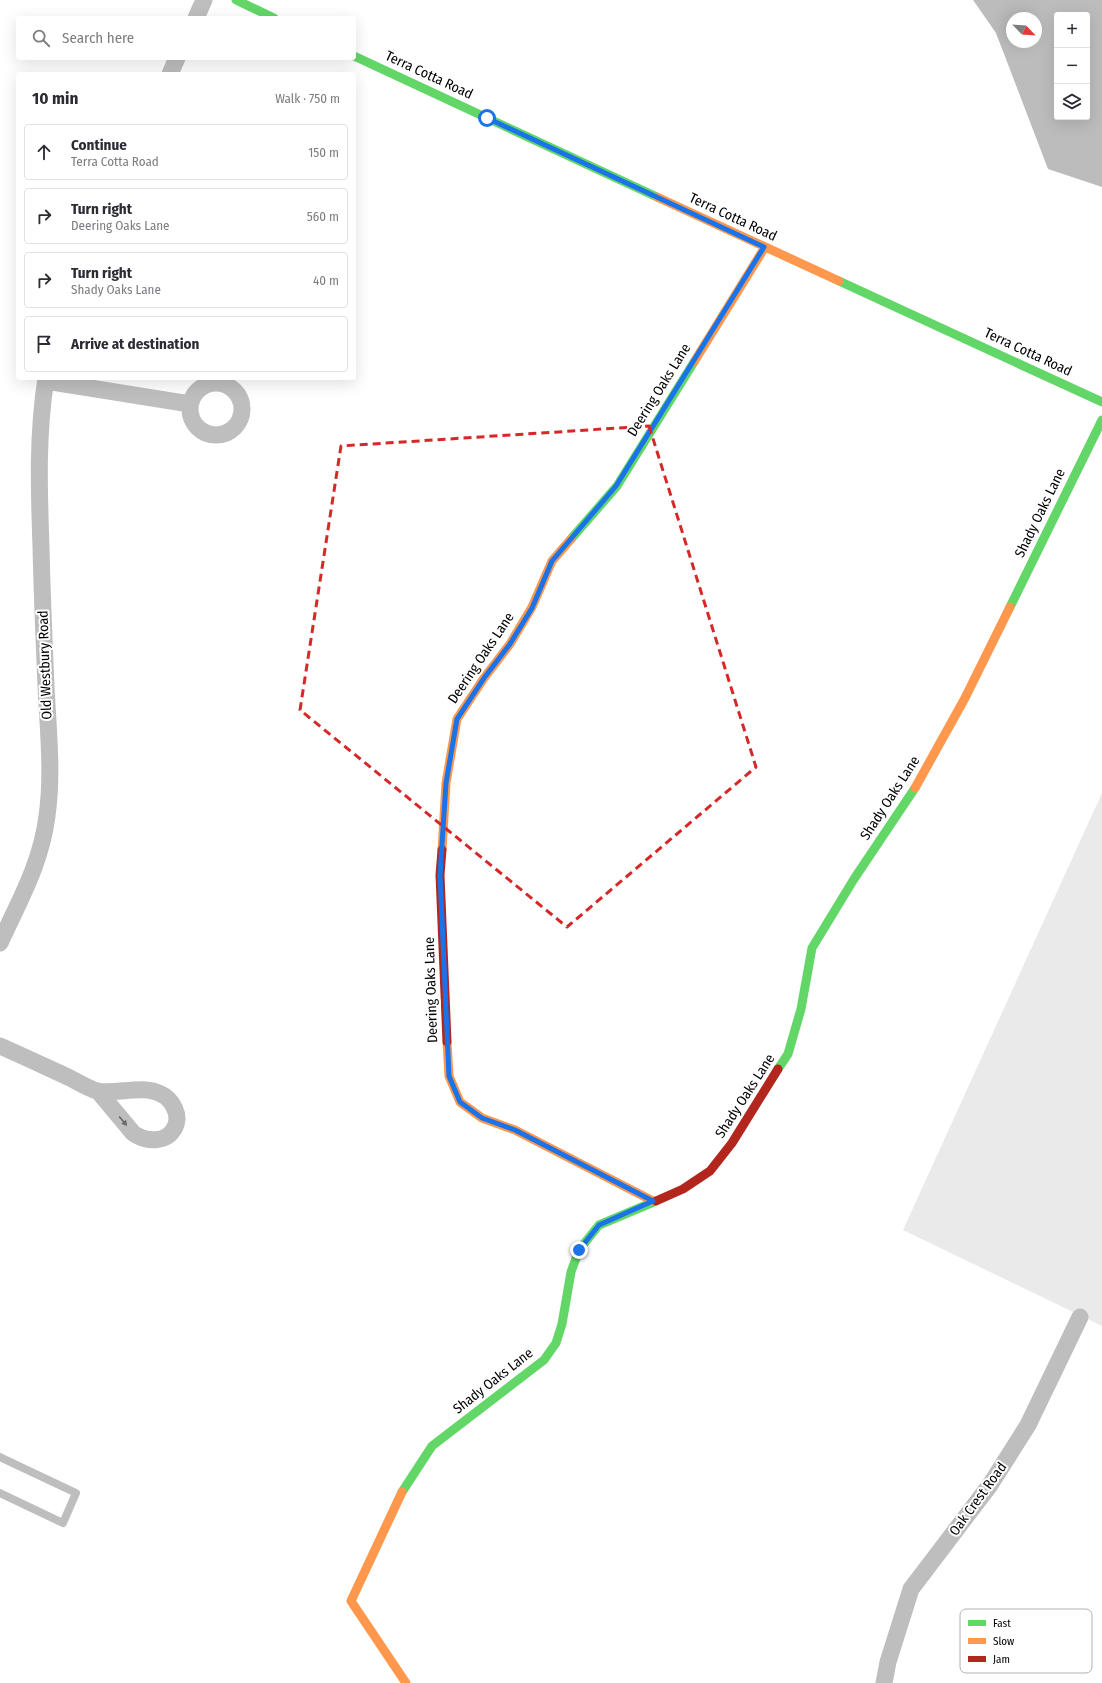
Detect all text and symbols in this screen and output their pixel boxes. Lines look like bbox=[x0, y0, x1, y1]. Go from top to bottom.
north arrow bbox=[1006, 12, 1042, 48]
map controls bbox=[1054, 12, 1090, 120]
button: + bbox=[1054, 12, 1090, 48]
search box bbox=[16, 16, 356, 60]
icon: search bbox=[30, 27, 52, 49]
text: Search here bbox=[62, 29, 134, 47]
street label: Terra Cotta Road bbox=[383, 47, 475, 103]
button: − bbox=[1054, 48, 1090, 84]
button: layers bbox=[1054, 84, 1090, 120]
text: 10 min bbox=[32, 88, 78, 109]
text: Walk · 750 m bbox=[275, 91, 340, 106]
route start bbox=[478, 109, 496, 127]
text: Continue bbox=[71, 136, 127, 154]
icon: ahead bbox=[33, 141, 55, 163]
text: 150 m bbox=[308, 145, 339, 160]
text: Terra Cotta Road bbox=[71, 154, 159, 169]
street label: Terra Cotta Road bbox=[687, 189, 779, 245]
text: Turn right bbox=[71, 200, 132, 218]
icon: right bbox=[33, 205, 55, 227]
text: 560 m bbox=[307, 209, 339, 224]
text: Deering Oaks Lane bbox=[71, 218, 170, 233]
text: Turn right bbox=[71, 264, 132, 282]
icon: right bbox=[33, 269, 55, 291]
text: 40 m bbox=[313, 273, 339, 288]
text: Shady Oaks Lane bbox=[71, 282, 161, 297]
street label: Terra Cotta Road bbox=[982, 324, 1074, 380]
icon: arrive bbox=[33, 333, 55, 355]
text: Arrive at destination bbox=[71, 335, 199, 353]
street label: Deering Oaks Lane bbox=[624, 340, 694, 440]
street label: Shady Oaks Lane bbox=[1011, 466, 1069, 560]
street label: Deering Oaks Lane bbox=[444, 609, 518, 707]
street label: Old Westbury Road bbox=[35, 610, 55, 720]
street label: Shady Oaks Lane bbox=[857, 753, 924, 843]
street label: Deering Oaks Lane bbox=[421, 937, 441, 1043]
street label: Shady Oaks Lane bbox=[712, 1051, 779, 1141]
one-way arrow bbox=[118, 1115, 127, 1126]
route end bbox=[570, 1241, 588, 1259]
street label: Shady Oaks Lane bbox=[450, 1344, 536, 1417]
street label: Oak Crest Road bbox=[946, 1459, 1010, 1539]
legend bbox=[960, 1609, 1092, 1673]
text: Fast bbox=[993, 1617, 1011, 1630]
text: Slow bbox=[993, 1635, 1014, 1648]
text: Jam bbox=[993, 1653, 1010, 1666]

